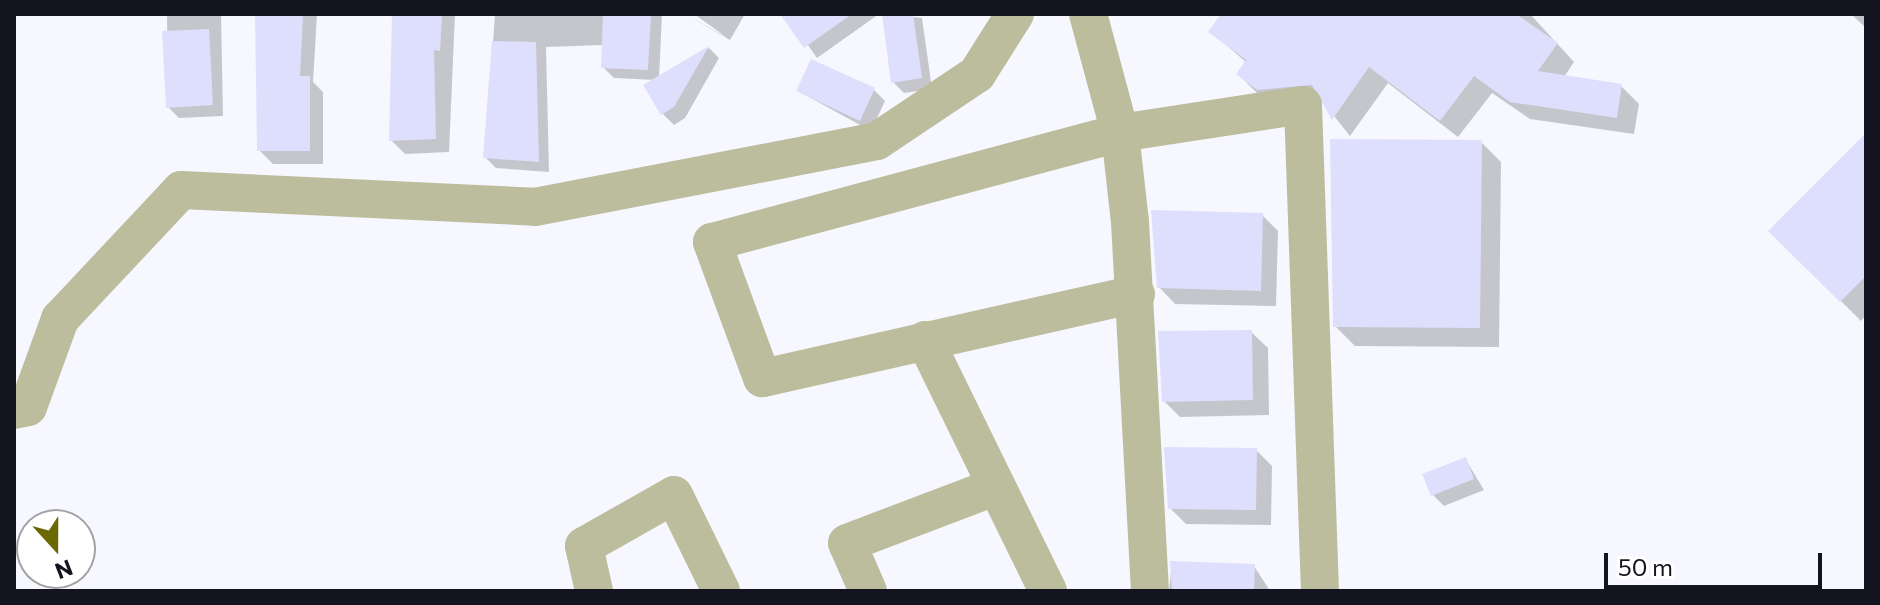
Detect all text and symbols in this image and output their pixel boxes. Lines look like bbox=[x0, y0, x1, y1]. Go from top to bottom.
north arrow bbox=[16, 509, 96, 589]
scale bar bbox=[1608, 537, 1826, 587]
text: 50 m bbox=[1618, 552, 1673, 581]
text: N bbox=[52, 554, 77, 586]

